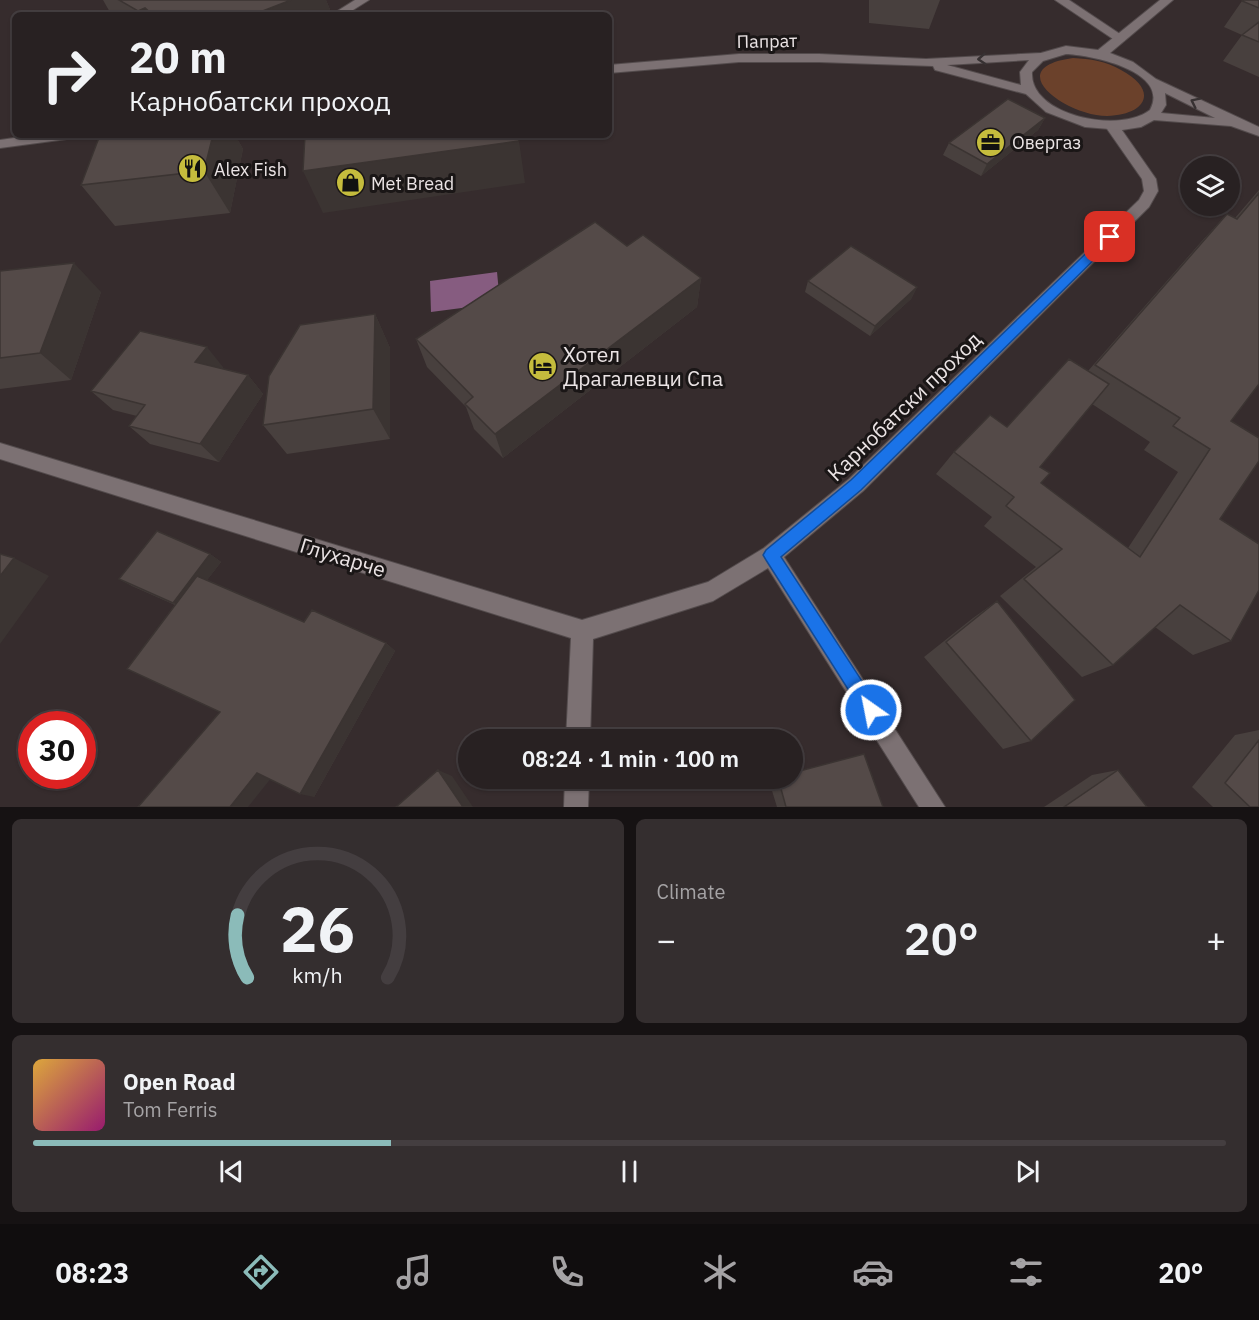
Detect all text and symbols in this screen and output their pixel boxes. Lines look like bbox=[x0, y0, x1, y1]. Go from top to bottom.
street label: Папрат bbox=[736, 29, 798, 53]
text: 20 m bbox=[129, 30, 227, 85]
icon: right bbox=[30, 36, 108, 114]
one-way arrow bbox=[978, 53, 987, 66]
text: Карнобатски проход bbox=[129, 83, 391, 118]
one-way arrow bbox=[1190, 98, 1201, 110]
office icon: Овергаз bbox=[975, 126, 1007, 158]
place label: Овергаз bbox=[1012, 131, 1081, 154]
restaurant icon: Alex Fish bbox=[177, 153, 209, 185]
map controls bbox=[1180, 156, 1240, 216]
button: layers bbox=[1180, 156, 1240, 216]
place label: Alex Fish bbox=[214, 158, 287, 181]
shop icon: Met Bread bbox=[334, 167, 366, 199]
place label: Met Bread bbox=[371, 172, 454, 195]
pin bbox=[1084, 211, 1135, 262]
icon: arrive bbox=[1093, 220, 1126, 253]
street label: Карнобатски проход bbox=[821, 325, 987, 487]
place label: Хотел Драгалевци Спа bbox=[563, 340, 723, 392]
hotel icon: Хотел Драгалевци Спа bbox=[526, 350, 558, 382]
street label: Глухарче bbox=[297, 531, 389, 583]
position arrow bbox=[839, 678, 903, 742]
speed limit sign: 30 bbox=[18, 711, 96, 789]
text: 08:24 · 1 min · 100 m bbox=[522, 744, 739, 773]
text: Climate bbox=[657, 878, 725, 905]
text: 26 bbox=[280, 888, 355, 969]
text: 20° bbox=[904, 909, 979, 967]
text: − bbox=[657, 918, 676, 961]
text: + bbox=[1206, 918, 1226, 961]
text: km/h bbox=[293, 961, 343, 989]
text: Open Road bbox=[123, 1067, 236, 1096]
text: Tom Ferris bbox=[123, 1096, 218, 1123]
icon: previous bbox=[215, 1155, 248, 1188]
icon: pause bbox=[613, 1155, 646, 1188]
icon: next bbox=[1011, 1155, 1044, 1188]
icon: directions bbox=[240, 1251, 282, 1293]
icon: music bbox=[393, 1251, 435, 1293]
icon: phone bbox=[546, 1251, 588, 1293]
icon: climate bbox=[699, 1251, 741, 1293]
icon: car bbox=[852, 1251, 894, 1293]
icon: filters bbox=[1005, 1251, 1047, 1293]
text: 08:23 bbox=[56, 1255, 129, 1290]
text: 20° bbox=[1158, 1255, 1203, 1290]

